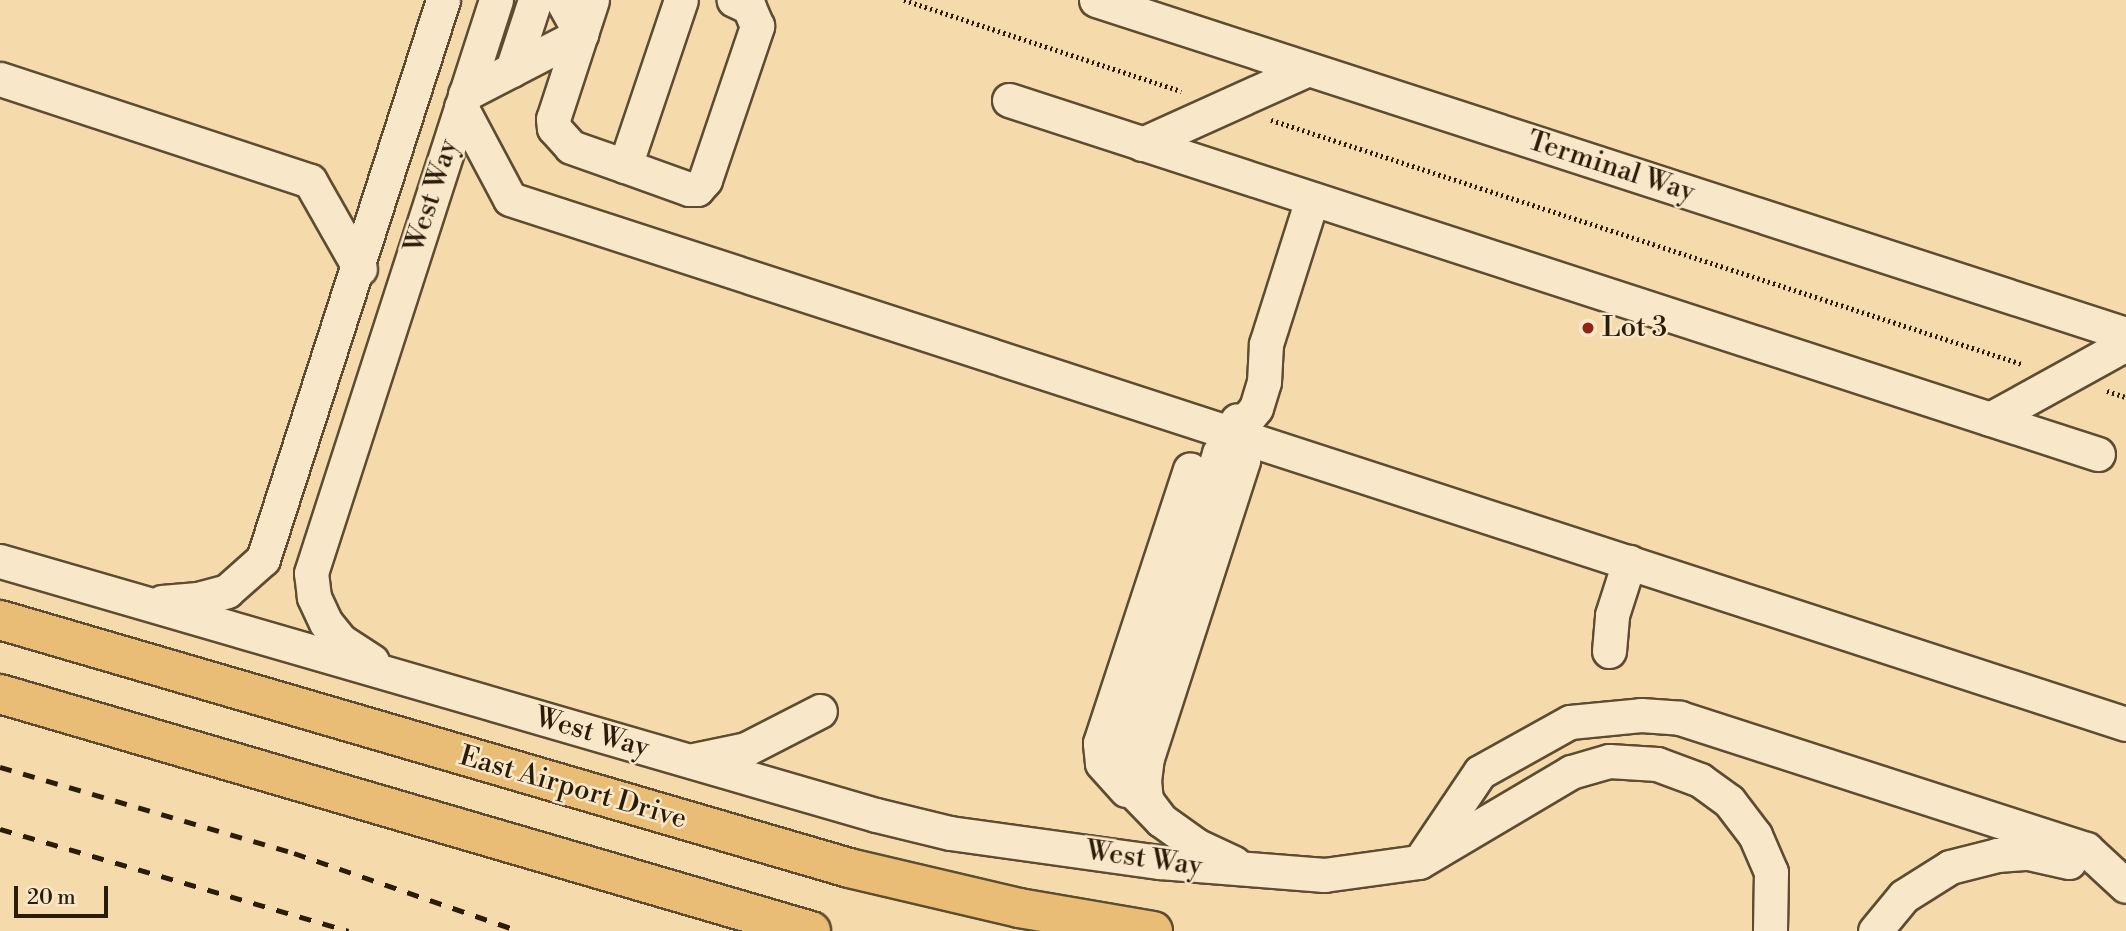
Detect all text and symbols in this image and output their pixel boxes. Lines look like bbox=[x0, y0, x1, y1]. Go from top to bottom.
street label: Terminal Way bbox=[1523, 124, 1699, 210]
street label: West Way bbox=[398, 135, 466, 257]
place label: Lot 3 bbox=[1602, 311, 1667, 345]
marker: Lot 3 bbox=[1580, 320, 1596, 336]
street label: West Way bbox=[531, 701, 653, 765]
street label: East Airport Drive bbox=[456, 739, 690, 837]
street label: West Way bbox=[1084, 834, 1204, 884]
scale bar bbox=[18, 872, 112, 916]
text: 20 m bbox=[27, 885, 76, 911]

